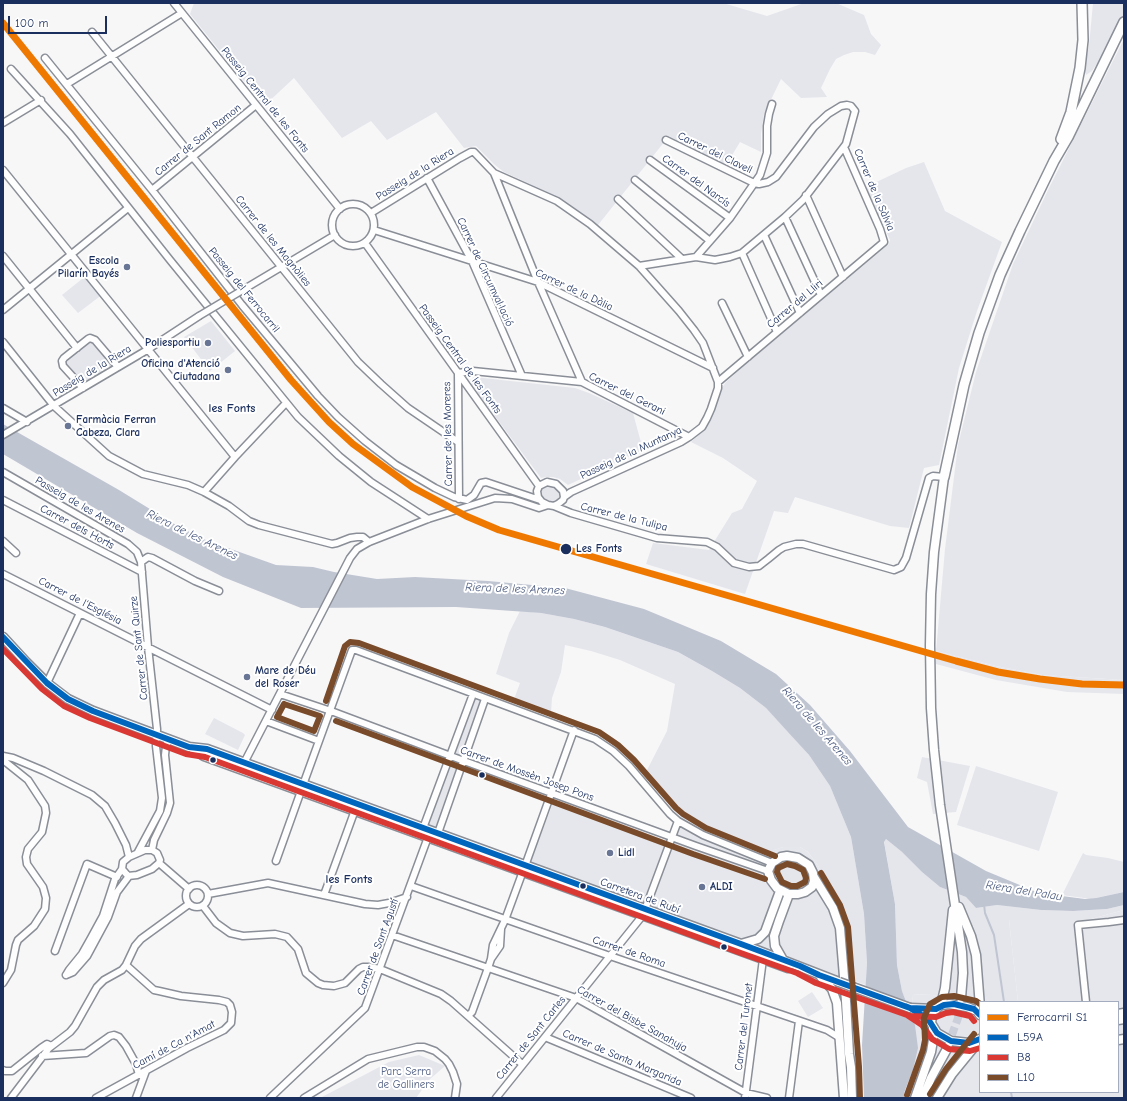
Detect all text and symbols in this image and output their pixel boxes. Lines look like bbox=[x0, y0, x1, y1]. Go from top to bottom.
scale bar bbox=[10, 8, 109, 34]
text: 100 m bbox=[15, 16, 48, 30]
street label: Passeig Central de les Fonts bbox=[218, 45, 312, 155]
street label: Carrer de Sant Ramon bbox=[152, 101, 244, 179]
street label: Carrer del Clavell bbox=[675, 129, 755, 177]
street label: Passeig de la Riera bbox=[374, 145, 456, 203]
street label: Carrer de la Sàlvia bbox=[851, 147, 897, 233]
street label: Carrer del Narcís bbox=[659, 152, 733, 210]
street label: Carrer de les Magnòlies bbox=[232, 193, 314, 289]
street label: Carrer de Circumval·lació bbox=[454, 215, 516, 329]
street label: Passeig del Ferrocarril bbox=[206, 245, 282, 335]
place label: Escola Pilarín Bayés bbox=[58, 254, 119, 280]
marker: Escola Pilarín Bayés bbox=[122, 262, 132, 272]
street label: Carrer de la Dàlia bbox=[533, 266, 615, 314]
street label: Carrer del Lliri bbox=[764, 277, 826, 331]
street label: Passeig Central de les Fonts bbox=[416, 302, 504, 416]
place label: Poliesportiu bbox=[145, 336, 200, 350]
marker: Poliesportiu bbox=[203, 338, 213, 348]
street label: Passeig de la Riera bbox=[50, 342, 134, 400]
place label: Oficina d'Atenció Ciutadana bbox=[141, 357, 220, 383]
marker: Oficina d'Atenció Ciutadana bbox=[223, 365, 233, 375]
street label: Carrer del Gerani bbox=[586, 370, 668, 418]
street label: Carrer de les Moreres bbox=[440, 382, 456, 486]
district label: les Fonts bbox=[209, 402, 255, 416]
place label: Farmàcia Ferran Cabeza, Clara bbox=[76, 413, 156, 439]
marker: Farmàcia Ferran Cabeza, Clara bbox=[63, 421, 73, 431]
street label: Passeig de la Muntanya bbox=[578, 424, 684, 482]
street label: Passeig de les Arenes bbox=[33, 474, 127, 536]
street label: Carrer de la Tulipa bbox=[579, 500, 669, 534]
street label: Carrer dels Horts bbox=[38, 502, 116, 552]
water label: Riera de les Arenes bbox=[144, 507, 240, 563]
marker: Les Fonts bbox=[559, 542, 573, 556]
place label: Les Fonts bbox=[576, 542, 622, 556]
street label: Carrer de l'Església bbox=[36, 574, 124, 628]
water label: Riera de les Arenes bbox=[465, 580, 565, 598]
street label: Carrer de Sant Quirze bbox=[127, 595, 151, 701]
place label: Mare de Déu del Roser bbox=[255, 664, 316, 690]
marker: Mare de Déu del Roser bbox=[242, 672, 252, 682]
water label: Riera de les Arenes bbox=[779, 684, 855, 768]
street label: Carrer de Mossèn Josep Pons bbox=[458, 744, 596, 804]
unlabelled marker bbox=[208, 755, 218, 765]
unlabelled marker bbox=[477, 770, 487, 780]
place label: Lidl bbox=[618, 846, 635, 860]
marker: Lidl bbox=[605, 848, 615, 858]
district label: les Fonts bbox=[326, 873, 372, 887]
street label: Carretera de Rubí bbox=[598, 875, 682, 917]
water label: Riera del Palau bbox=[985, 878, 1063, 904]
place label: ALDI bbox=[710, 880, 733, 894]
unlabelled marker bbox=[578, 881, 588, 891]
marker: ALDI bbox=[697, 882, 707, 892]
street label: Carrer de Sant Agustí bbox=[354, 897, 402, 997]
street label: Carrer de Roma bbox=[591, 933, 667, 971]
unlabelled marker bbox=[719, 942, 729, 952]
street label: Carrer del Bisbe Sanahuja bbox=[574, 983, 690, 1055]
street label: Carrer del Turonet bbox=[732, 983, 756, 1071]
street label: Carrer de Sant Carles bbox=[493, 994, 569, 1082]
legend bbox=[979, 1001, 1119, 1093]
text: Ferrocarril S1 bbox=[1017, 1010, 1087, 1024]
street label: Camí de Ca n'Amat bbox=[131, 1018, 217, 1072]
street label: Carrer de Santa Margarida bbox=[560, 1027, 684, 1089]
text: L59A bbox=[1017, 1030, 1043, 1044]
text: B8 bbox=[1017, 1050, 1031, 1064]
park label: Parc Serra de Galliners bbox=[378, 1065, 434, 1091]
text: L10 bbox=[1017, 1070, 1035, 1084]

